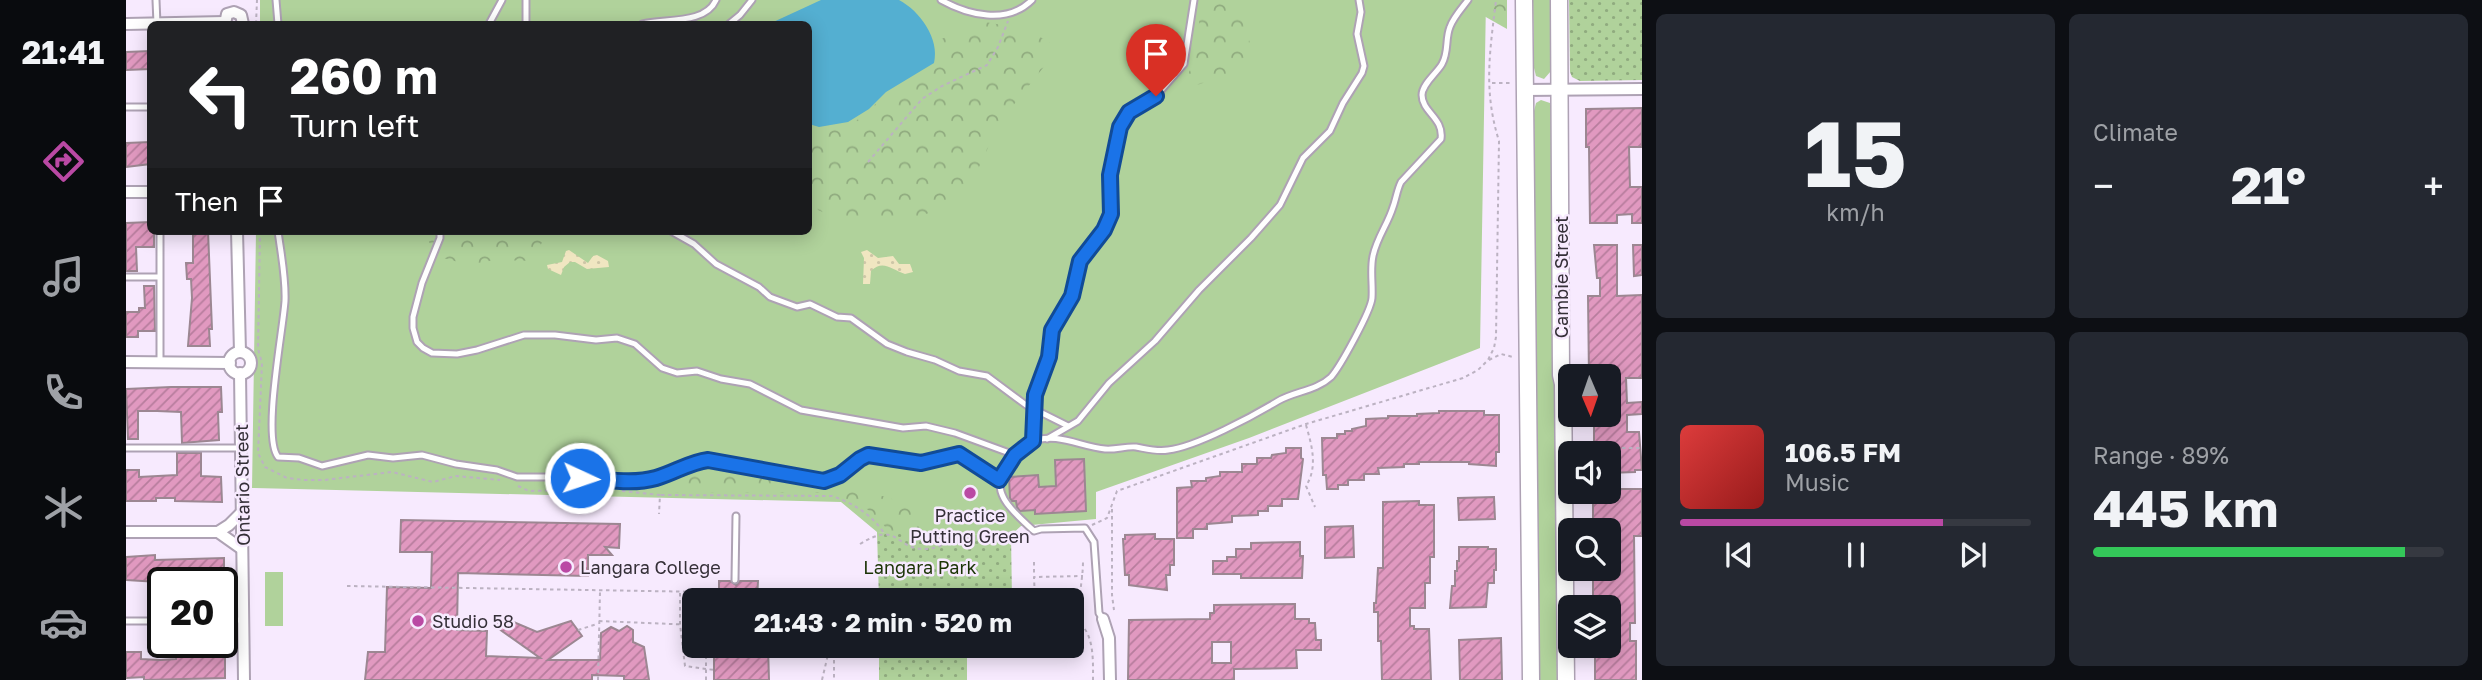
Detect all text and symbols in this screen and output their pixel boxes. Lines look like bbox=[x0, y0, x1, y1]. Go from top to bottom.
pin bbox=[1126, 24, 1186, 96]
text: 21:41 bbox=[22, 33, 104, 71]
icon: arrive bbox=[1137, 35, 1175, 73]
text: 260 m bbox=[290, 46, 438, 105]
icon: left bbox=[175, 49, 266, 140]
text: 15 bbox=[1804, 98, 1907, 207]
text: Turn left bbox=[290, 106, 419, 144]
text: Climate bbox=[2093, 118, 2178, 146]
icon: directions bbox=[39, 137, 88, 186]
text: 21° bbox=[2231, 153, 2306, 215]
text: − bbox=[2093, 163, 2114, 208]
text: + bbox=[2423, 163, 2444, 208]
icon: arrive bbox=[252, 182, 290, 220]
text: Then bbox=[175, 186, 238, 217]
text: km/h bbox=[1826, 198, 1885, 226]
street label: Cambie Street bbox=[1550, 216, 1572, 338]
icon: music bbox=[39, 252, 88, 301]
north arrow bbox=[1558, 364, 1620, 427]
map controls bbox=[1558, 364, 1621, 658]
icon: phone bbox=[39, 368, 88, 417]
street label: Ontario Street bbox=[230, 424, 254, 546]
text: 106.5 FM bbox=[1785, 437, 1901, 468]
position arrow bbox=[543, 441, 617, 515]
button: sound bbox=[1558, 441, 1621, 504]
text: Range · 89% bbox=[2093, 441, 2229, 469]
text: Music bbox=[1785, 468, 1850, 496]
text: 445 km bbox=[2093, 476, 2278, 538]
icon: climate bbox=[39, 483, 88, 532]
marker: Practice Putting Green bbox=[962, 485, 978, 501]
place label: Practice Putting Green bbox=[910, 504, 1030, 547]
button: search bbox=[1558, 518, 1621, 581]
icon: previous bbox=[1720, 536, 1758, 574]
icon: pause bbox=[1837, 536, 1875, 574]
icon: next bbox=[1954, 536, 1992, 574]
place label: Langara College bbox=[580, 556, 721, 578]
park label: Langara Park bbox=[863, 556, 977, 578]
marker: Langara College bbox=[558, 559, 574, 575]
speed limit sign: 20 bbox=[147, 567, 238, 658]
button: layers bbox=[1558, 595, 1621, 658]
icon: car bbox=[39, 598, 88, 647]
text: 21:43 · 2 min · 520 m bbox=[754, 607, 1012, 638]
place label: Studio 58 bbox=[432, 610, 514, 632]
marker: Studio 58 bbox=[410, 613, 426, 629]

